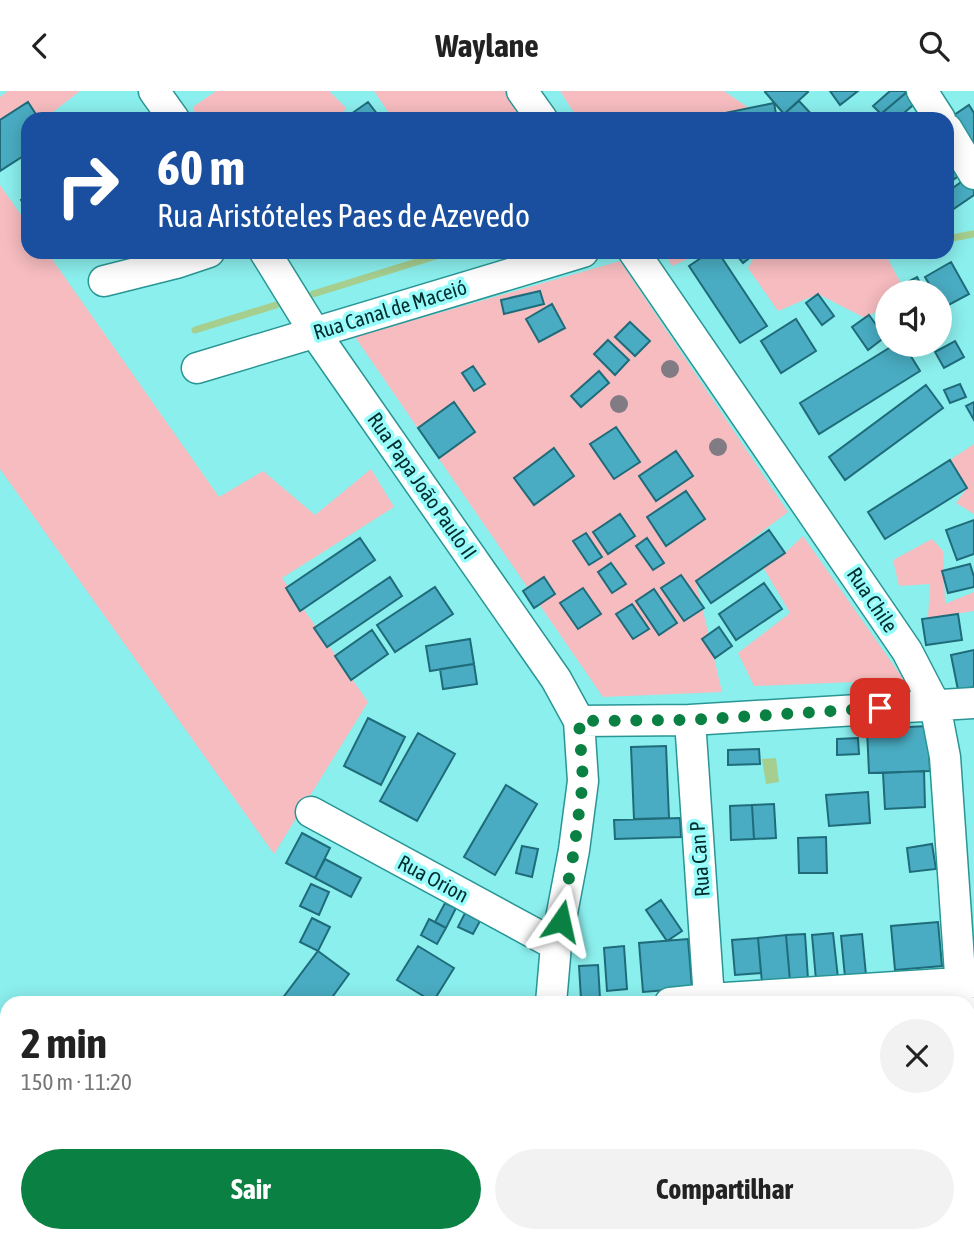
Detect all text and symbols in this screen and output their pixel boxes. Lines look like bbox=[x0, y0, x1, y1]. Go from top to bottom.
icon: back bbox=[21, 27, 59, 65]
text: Waylane bbox=[435, 27, 539, 64]
icon: search bbox=[915, 27, 953, 65]
text: 60 m bbox=[157, 139, 245, 195]
icon: right bbox=[42, 140, 133, 231]
text: Rua Aristóteles Paes de Azevedo bbox=[157, 197, 530, 234]
street label: Rua Canal de Maceió bbox=[310, 274, 469, 344]
map controls bbox=[875, 280, 952, 357]
button: sound bbox=[875, 280, 952, 357]
street label: Rua Papa João Paulo II bbox=[363, 408, 482, 563]
street label: Rua Chile bbox=[843, 563, 903, 636]
pin bbox=[850, 678, 910, 738]
icon: arrive bbox=[861, 689, 899, 727]
street label: Rua Can P bbox=[684, 820, 714, 898]
street label: Rua Orion bbox=[394, 850, 473, 907]
position arrow bbox=[524, 884, 598, 958]
text: 2 min bbox=[21, 1019, 107, 1067]
button: close bbox=[880, 1019, 954, 1093]
text: 150 m · 11:20 bbox=[21, 1069, 132, 1095]
button: Sair bbox=[21, 1149, 481, 1229]
button: Compartilhar bbox=[495, 1149, 954, 1229]

